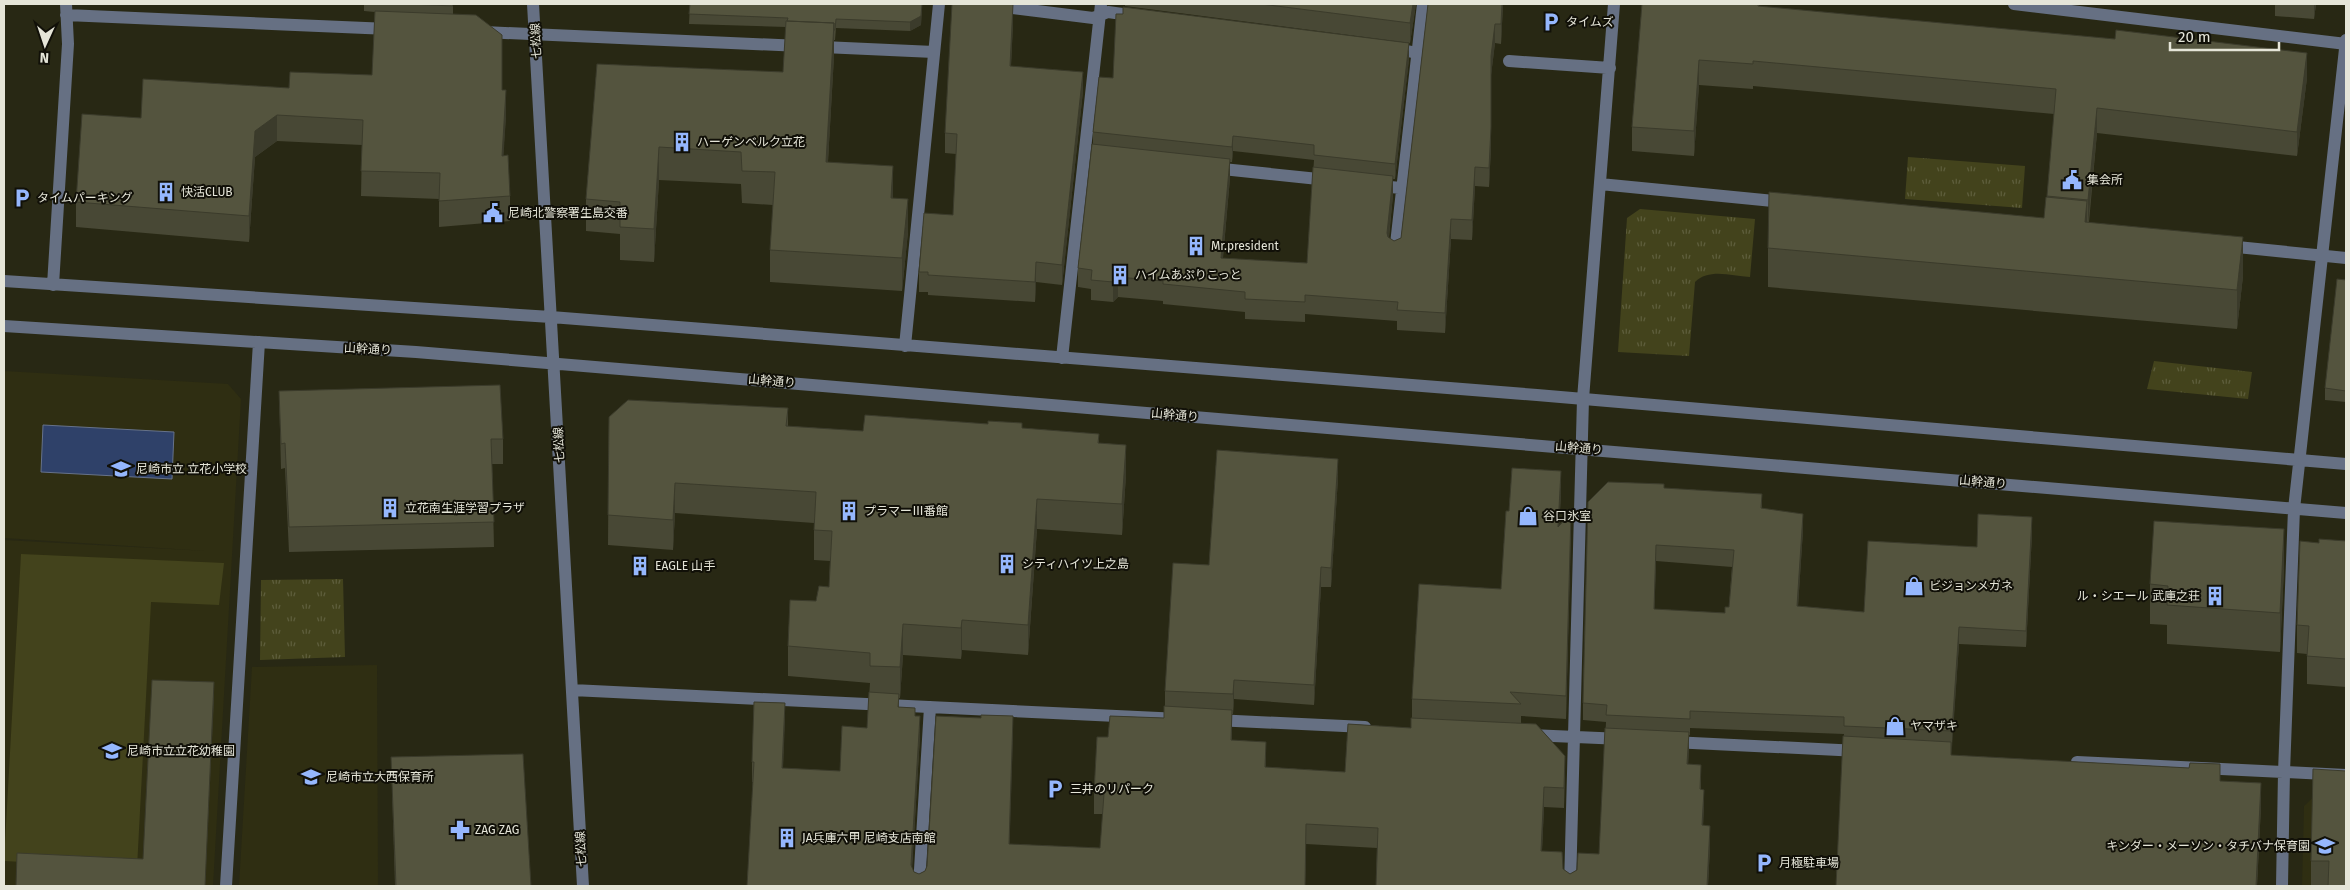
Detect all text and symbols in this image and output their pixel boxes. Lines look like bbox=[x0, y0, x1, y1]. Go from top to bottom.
parking icon: タイムズ bbox=[1540, 11, 1562, 33]
place label: タイムズ bbox=[1566, 15, 1614, 29]
north arrow bbox=[20, 20, 70, 70]
scale bar bbox=[2170, 20, 2279, 52]
street label: 七松線 bbox=[528, 23, 544, 59]
text: 20 m bbox=[2178, 28, 2211, 46]
text: N bbox=[39, 49, 49, 66]
building icon: ハーゲンベルク立花 bbox=[671, 131, 693, 153]
place label: ハーゲンベルク立花 bbox=[697, 135, 805, 149]
public building icon: 集会所 bbox=[2061, 169, 2083, 191]
place label: 集会所 bbox=[2087, 173, 2123, 187]
building icon: 快活CLUB bbox=[155, 181, 177, 203]
place label: 快活CLUB bbox=[181, 185, 233, 199]
parking icon: タイムパーキング bbox=[11, 187, 33, 209]
place label: タイムパーキング bbox=[37, 191, 132, 205]
public building icon: 尼崎北警察署生島交番 bbox=[482, 202, 504, 224]
place label: 尼崎北警察署生島交番 bbox=[508, 206, 628, 220]
building icon: Mr.president bbox=[1185, 235, 1207, 257]
place label: Mr.president bbox=[1211, 239, 1280, 253]
building icon: ハイムあぷりこっと bbox=[1109, 264, 1131, 286]
place label: ハイムあぷりこっと bbox=[1135, 268, 1242, 282]
street label: 山幹通り bbox=[344, 341, 392, 357]
street label: 山幹通り bbox=[747, 372, 797, 390]
street label: 山幹通り bbox=[1150, 406, 1200, 424]
street label: 七松線 bbox=[551, 427, 567, 463]
street label: 山幹通り bbox=[1554, 439, 1604, 457]
school or university icon: 尼崎市立 立花小学校 bbox=[110, 458, 132, 480]
place label: 尼崎市立 立花小学校 bbox=[136, 462, 247, 476]
street label: 山幹通り bbox=[1958, 473, 2008, 491]
building icon: 立花南生涯学習プラザ bbox=[379, 497, 401, 519]
building icon: プラマーⅢ番館 bbox=[838, 500, 860, 522]
place label: 立花南生涯学習プラザ bbox=[405, 501, 525, 515]
place label: プラマーⅢ番館 bbox=[864, 504, 948, 518]
shop icon: 谷口氷室 bbox=[1517, 505, 1539, 527]
place label: 谷口氷室 bbox=[1543, 509, 1591, 523]
building icon: シティハイツ上之島 bbox=[996, 553, 1018, 575]
building icon: EAGLE 山手 bbox=[629, 555, 651, 577]
place label: シティハイツ上之島 bbox=[1022, 557, 1129, 571]
place label: EAGLE 山手 bbox=[655, 559, 715, 573]
shop icon: ビジョンメガネ bbox=[1903, 575, 1925, 597]
place label: ビジョンメガネ bbox=[1929, 579, 2013, 593]
building icon: ル・シエール 武庫之荘 bbox=[2204, 585, 2226, 607]
place label: ル・シエール 武庫之荘 bbox=[2077, 589, 2200, 603]
shop icon: ヤマザキ bbox=[1884, 715, 1906, 737]
place label: ヤマザキ bbox=[1910, 719, 1958, 733]
school or university icon: 尼崎市立立花幼稚園 bbox=[101, 740, 123, 762]
place label: 尼崎市立立花幼稚園 bbox=[127, 744, 235, 758]
school or university icon: 尼崎市立大西保育所 bbox=[300, 766, 322, 788]
place label: 尼崎市立大西保育所 bbox=[326, 770, 434, 784]
parking icon: 三井のリパーク bbox=[1044, 778, 1066, 800]
place label: 三井のリパーク bbox=[1070, 782, 1154, 796]
pharmacy icon: ZAG ZAG bbox=[449, 819, 471, 841]
place label: ZAG ZAG bbox=[475, 823, 519, 837]
building icon: JA兵庫六甲 尼崎支店南館 bbox=[776, 827, 798, 849]
street label: 七松線 bbox=[573, 831, 589, 867]
place label: JA兵庫六甲 尼崎支店南館 bbox=[802, 831, 936, 845]
school or university icon: キンダー・メーソン・タチバナ保育園 bbox=[2314, 835, 2336, 857]
place label: キンダー・メーソン・タチバナ保育園 bbox=[2106, 839, 2310, 853]
parking icon: 月極駐車場 bbox=[1753, 852, 1775, 874]
place label: 月極駐車場 bbox=[1779, 856, 1839, 870]

